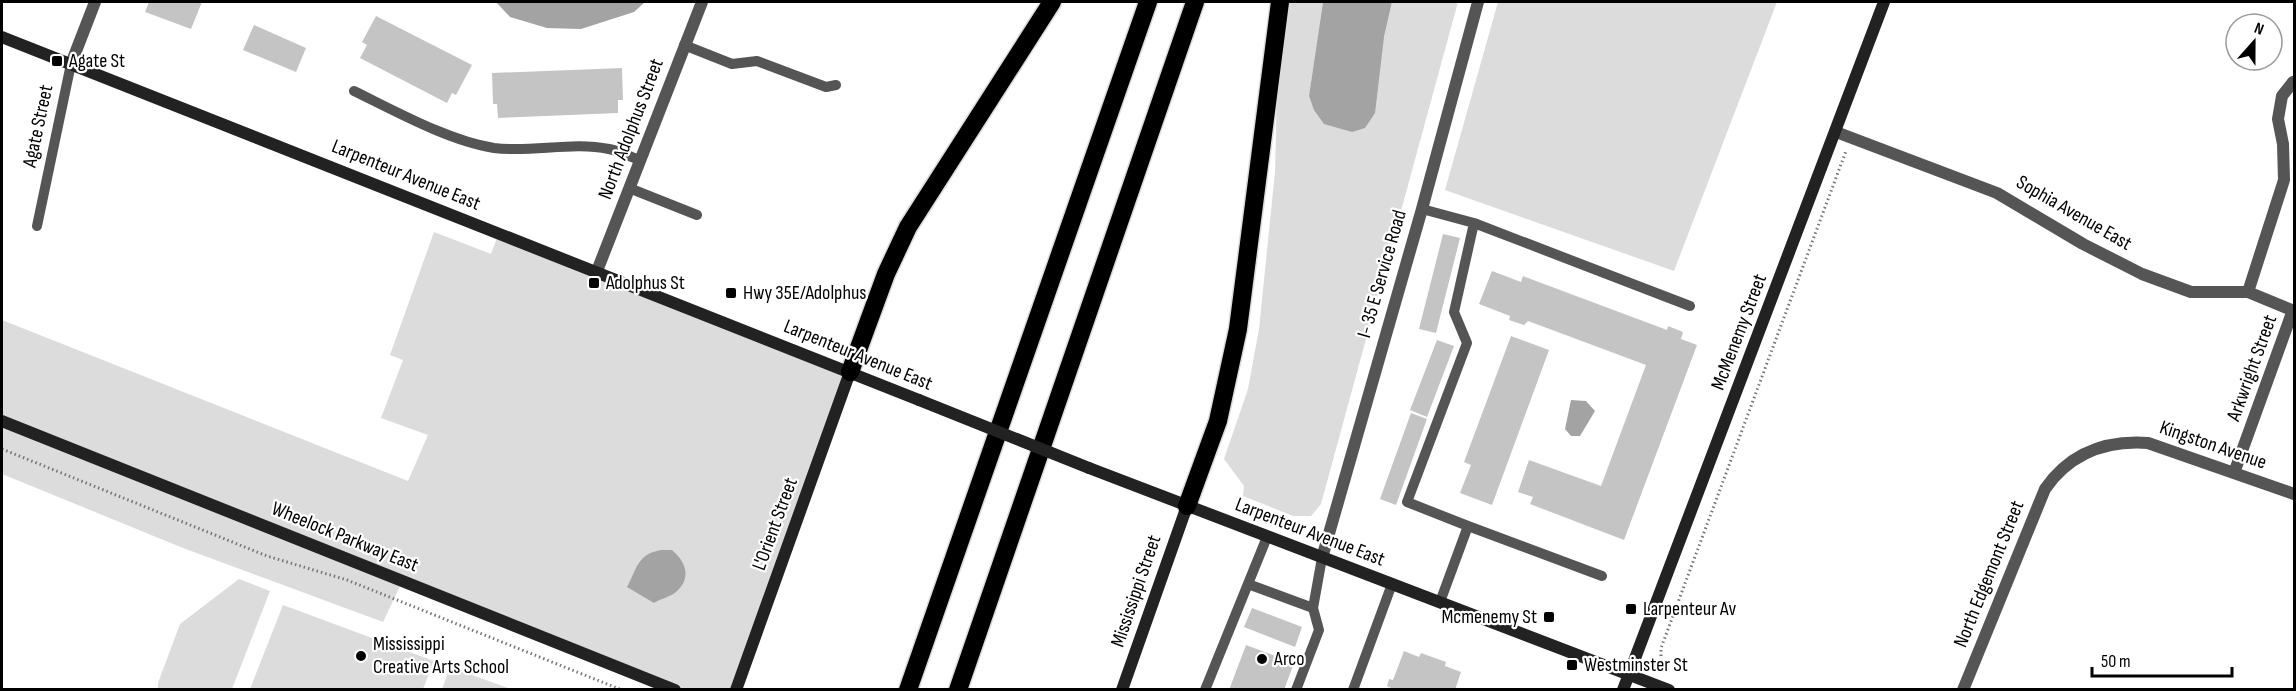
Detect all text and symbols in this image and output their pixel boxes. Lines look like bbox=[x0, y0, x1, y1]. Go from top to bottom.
north arrow bbox=[2224, 12, 2284, 72]
text: N bbox=[2251, 19, 2266, 40]
place label: Agate St bbox=[68, 49, 125, 73]
marker: Agate St bbox=[50, 54, 64, 68]
street label: North Adolphus Street bbox=[593, 55, 669, 203]
street label: Agate Street bbox=[17, 83, 58, 170]
street label: Larpenteur Avenue East bbox=[328, 134, 484, 216]
street label: Sophia Avenue East bbox=[2012, 170, 2136, 256]
street label: I- 35 E Service Road bbox=[1352, 207, 1412, 341]
place label: Adolphus St bbox=[605, 271, 685, 295]
street label: McMenemy Street bbox=[1706, 271, 1772, 393]
marker: Adolphus St bbox=[587, 276, 601, 290]
place label: Hwy 35E/Adolphus bbox=[743, 281, 867, 305]
marker: Hwy 35E/Adolphus bbox=[724, 286, 738, 300]
street label: Arkwright Street bbox=[2221, 312, 2282, 425]
street label: Larpenteur Avenue East bbox=[780, 314, 936, 396]
street label: Kingston Avenue bbox=[2156, 416, 2270, 474]
street label: L'Orient Street bbox=[747, 474, 803, 574]
street label: Larpenteur Avenue East bbox=[1232, 492, 1388, 572]
street label: Wheelock Parkway East bbox=[268, 497, 422, 577]
street label: North Edgemont Street bbox=[1949, 497, 2029, 651]
street label: Mississippi Street bbox=[1106, 532, 1166, 650]
place label: Larpenteur Av bbox=[1643, 597, 1736, 621]
marker: Larpenteur Av bbox=[1624, 602, 1638, 616]
place label: Mcmenemy St bbox=[1441, 605, 1537, 629]
marker: Mcmenemy St bbox=[1542, 610, 1556, 624]
place label: Mississippi Creative Arts School bbox=[373, 632, 509, 679]
scale bar bbox=[2092, 640, 2232, 678]
place label: Arco bbox=[1273, 647, 1305, 671]
marker: Mississippi Creative Arts School bbox=[354, 649, 368, 663]
text: 50 m bbox=[2101, 651, 2131, 672]
marker: Arco bbox=[1255, 652, 1269, 666]
place label: Westminster St bbox=[1584, 653, 1688, 677]
marker: Westminster St bbox=[1565, 658, 1579, 672]

